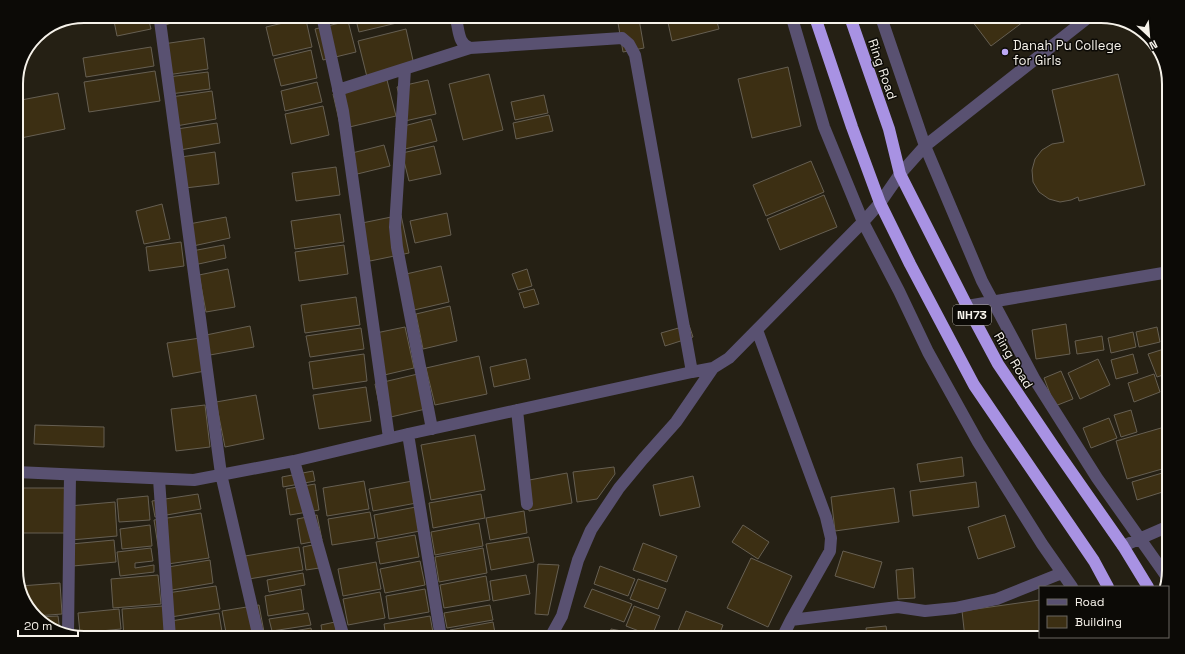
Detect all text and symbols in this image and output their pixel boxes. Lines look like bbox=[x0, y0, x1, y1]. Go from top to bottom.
north arrow bbox=[1129, 16, 1169, 56]
street label: Ring Road bbox=[864, 37, 901, 102]
place label: Danah Pu College for Girls bbox=[1013, 37, 1121, 69]
text: N bbox=[1147, 37, 1160, 53]
marker: Danah Pu College for Girls bbox=[1000, 47, 1010, 57]
road number: NH73 bbox=[953, 305, 991, 325]
street label: Ring Road bbox=[990, 329, 1037, 392]
legend bbox=[1039, 586, 1169, 638]
text: Road bbox=[1075, 594, 1104, 610]
scale bar bbox=[18, 612, 78, 638]
text: Building bbox=[1075, 614, 1122, 630]
text: 20 m bbox=[24, 618, 52, 634]

